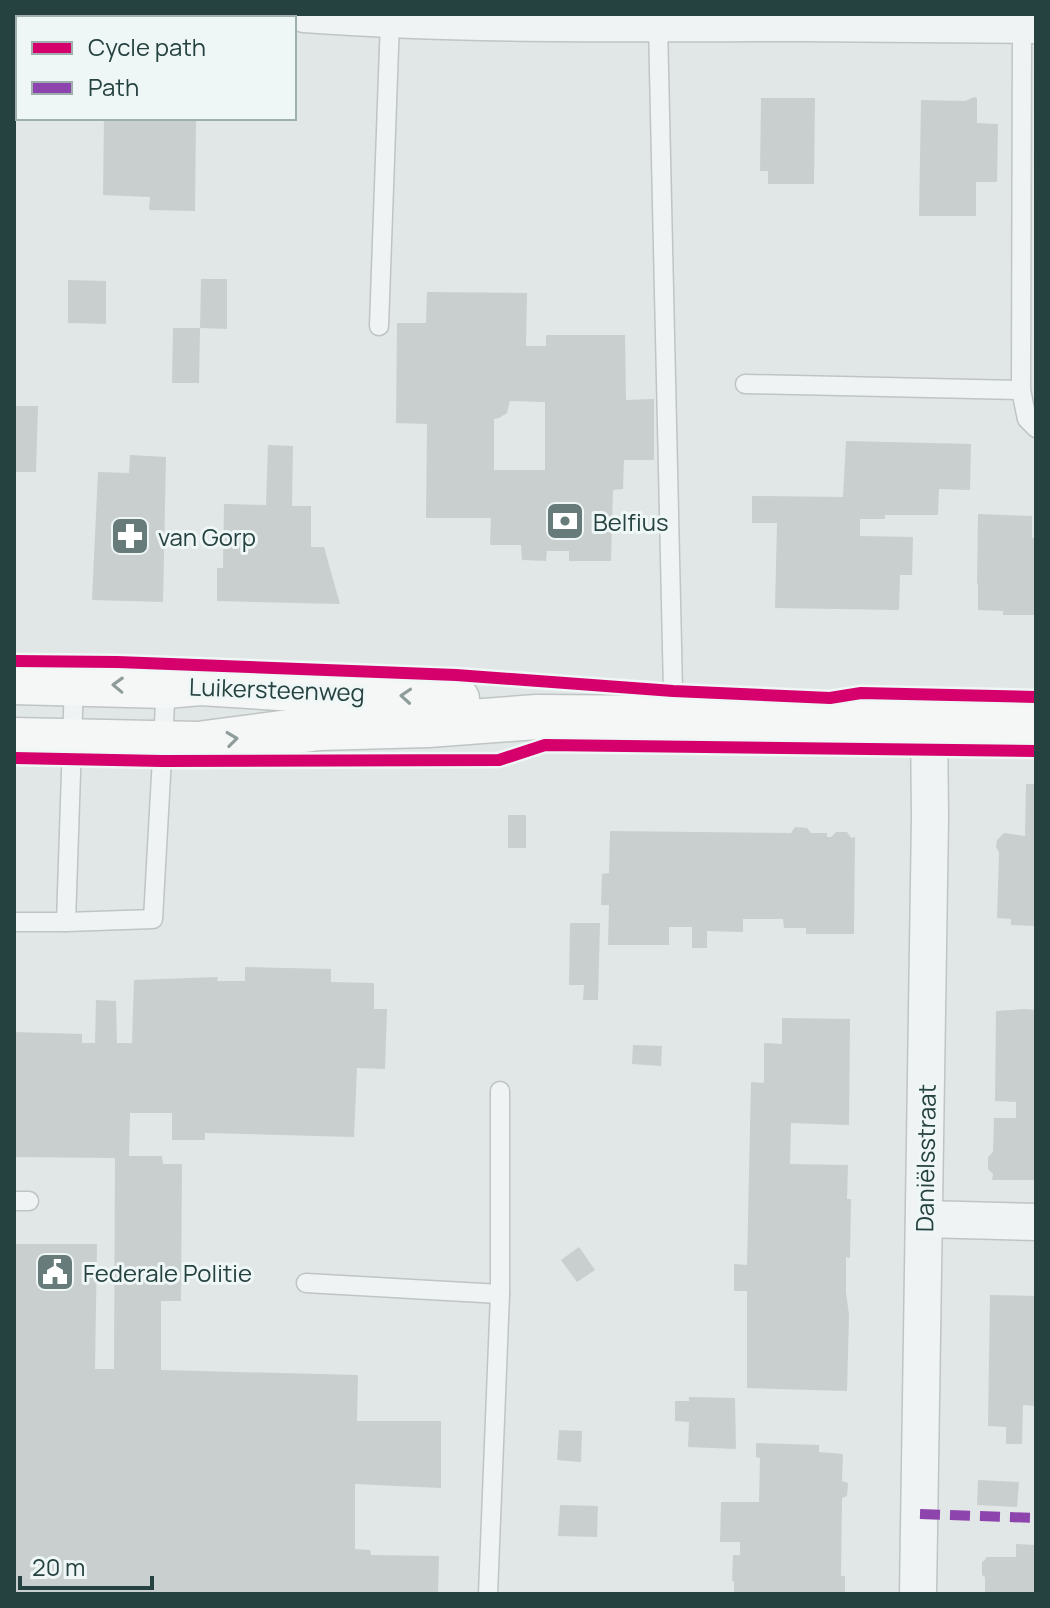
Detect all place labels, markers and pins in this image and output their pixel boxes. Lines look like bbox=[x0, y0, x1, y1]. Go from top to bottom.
bank icon: Belfius bbox=[544, 500, 586, 542]
place label: Belfius bbox=[593, 505, 669, 538]
pharmacy icon: van Gorp bbox=[109, 515, 151, 557]
place label: van Gorp bbox=[158, 520, 256, 553]
public building icon: Federale Politie bbox=[34, 1251, 76, 1293]
place label: Federale Politie bbox=[83, 1256, 252, 1289]

